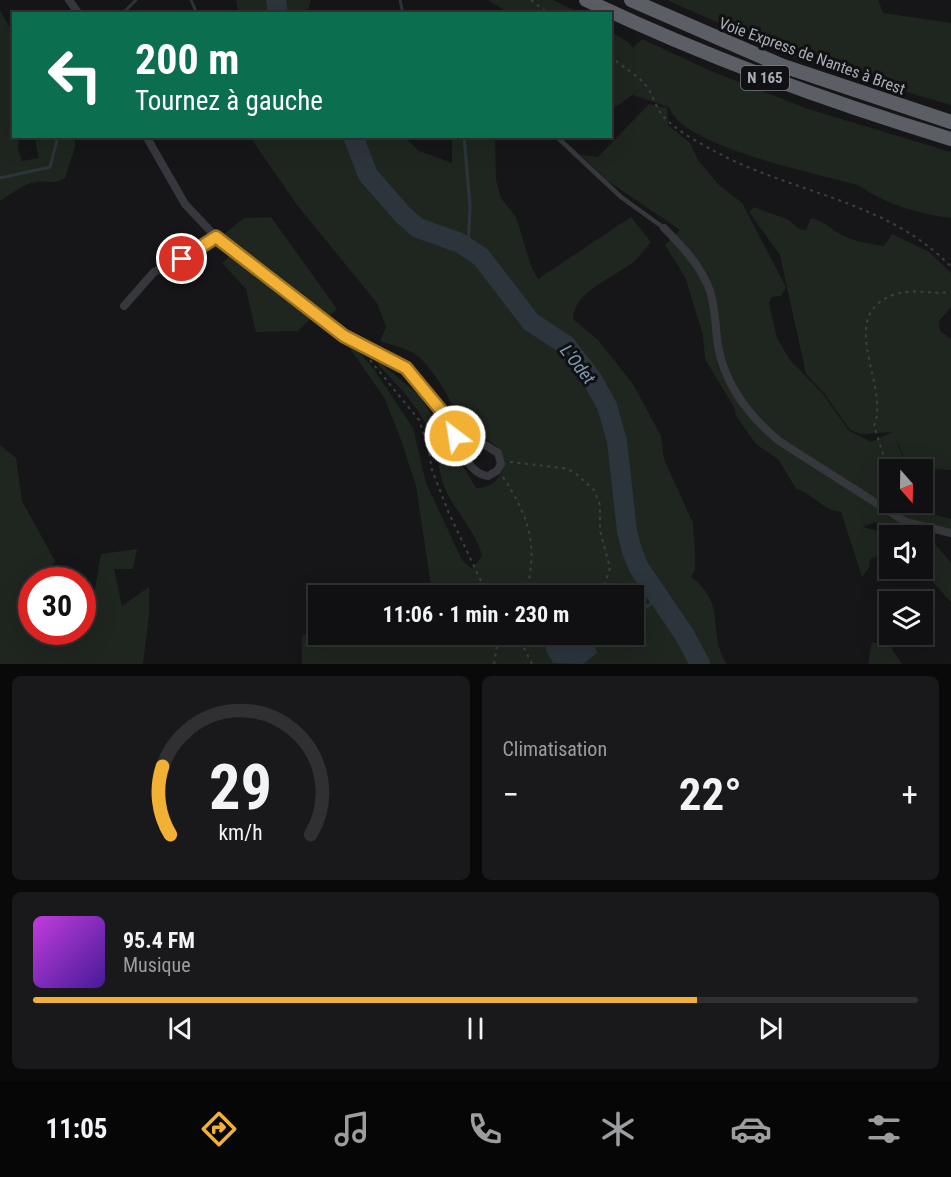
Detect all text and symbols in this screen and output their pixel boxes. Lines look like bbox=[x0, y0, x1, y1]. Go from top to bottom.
street label: Voie Express de Nantes à Brest bbox=[716, 13, 908, 99]
text: 200 m bbox=[135, 35, 240, 84]
icon: left bbox=[36, 36, 114, 114]
road number: N 165 bbox=[741, 66, 789, 90]
text: Tournez à gauche bbox=[135, 85, 323, 117]
pin bbox=[156, 233, 207, 284]
icon: arrive bbox=[165, 242, 198, 275]
water label: L'Odet bbox=[556, 340, 600, 388]
position arrow bbox=[423, 404, 487, 468]
north arrow bbox=[879, 459, 933, 513]
map controls bbox=[879, 459, 933, 645]
button: sound bbox=[879, 525, 933, 579]
speed limit sign: 30 bbox=[18, 567, 96, 645]
button: layers bbox=[879, 591, 933, 645]
text: 11:06 · 1 min · 230 m bbox=[383, 602, 569, 627]
text: Climatisation bbox=[503, 737, 607, 761]
text: 29 bbox=[209, 751, 272, 824]
text: 22° bbox=[679, 768, 742, 821]
text: − bbox=[503, 775, 519, 814]
text: + bbox=[902, 775, 918, 814]
text: km/h bbox=[219, 820, 263, 845]
text: 95.4 FM bbox=[123, 928, 195, 953]
text: Musique bbox=[123, 953, 191, 977]
icon: previous bbox=[164, 1012, 197, 1045]
icon: pause bbox=[459, 1012, 492, 1045]
icon: next bbox=[754, 1012, 787, 1045]
icon: directions bbox=[198, 1108, 240, 1150]
icon: music bbox=[331, 1108, 373, 1150]
icon: phone bbox=[464, 1108, 506, 1150]
icon: climate bbox=[597, 1108, 639, 1150]
icon: car bbox=[730, 1108, 772, 1150]
icon: filters bbox=[863, 1108, 905, 1150]
text: 11:05 bbox=[46, 1113, 107, 1145]

